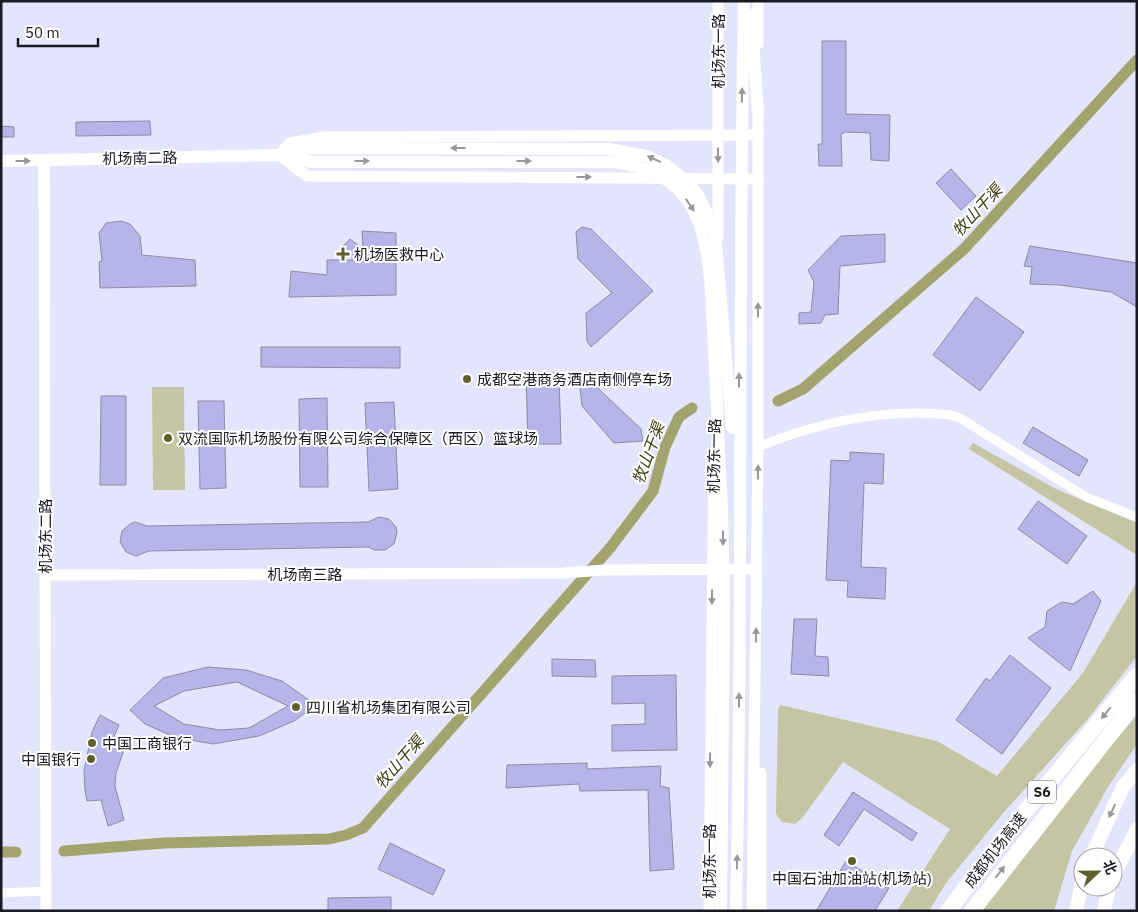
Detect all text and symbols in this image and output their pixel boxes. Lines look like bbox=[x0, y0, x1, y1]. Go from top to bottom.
street label: 机场东一路 bbox=[709, 13, 728, 89]
scale bar bbox=[18, 15, 98, 47]
text: 50 m bbox=[25, 23, 60, 42]
one-way arrow bbox=[738, 86, 746, 102]
one-way arrow bbox=[449, 144, 465, 152]
one-way arrow bbox=[714, 147, 722, 163]
street label: 机场南二路 bbox=[102, 148, 178, 168]
one-way arrow bbox=[647, 155, 661, 163]
one-way arrow bbox=[15, 157, 31, 165]
one-way arrow bbox=[354, 157, 370, 165]
one-way arrow bbox=[517, 157, 533, 165]
one-way arrow bbox=[576, 173, 592, 181]
water label: 牧山干渠 bbox=[948, 178, 1007, 240]
one-way arrow bbox=[685, 198, 694, 211]
place label: 机场医救中心 bbox=[354, 245, 444, 264]
marker: 机场医救中心 bbox=[336, 247, 350, 261]
one-way arrow bbox=[754, 301, 762, 317]
place label: 成都空港商务酒店南侧停车场 bbox=[477, 370, 672, 389]
one-way arrow bbox=[735, 371, 743, 387]
marker: 成都空港商务酒店南侧停车场 bbox=[461, 373, 473, 385]
water label: 牧山干渠 bbox=[628, 418, 669, 486]
street label: 机场东一路 bbox=[704, 418, 724, 494]
place label: 双流国际机场股份有限公司综合保障区（西区）篮球场 bbox=[178, 429, 538, 448]
marker: 双流国际机场股份有限公司综合保障区（西区）篮球场 bbox=[162, 432, 174, 444]
one-way arrow bbox=[754, 464, 762, 480]
street label: 机场东二路 bbox=[36, 498, 55, 574]
one-way arrow bbox=[719, 530, 727, 546]
street label: 机场南三路 bbox=[267, 565, 343, 584]
one-way arrow bbox=[707, 590, 715, 606]
one-way arrow bbox=[752, 626, 760, 642]
one-way arrow bbox=[735, 691, 743, 707]
place label: 四川省机场集团有限公司 bbox=[306, 698, 471, 717]
marker: 四川省机场集团有限公司 bbox=[290, 701, 302, 713]
one-way arrow bbox=[1101, 706, 1112, 719]
water label: 牧山干渠 bbox=[370, 730, 429, 793]
place label: 中国工商银行 bbox=[102, 734, 192, 753]
marker: 中国工商银行 bbox=[86, 737, 98, 749]
place label: 中国银行 bbox=[21, 750, 81, 769]
one-way arrow bbox=[706, 752, 714, 768]
marker: 中国银行 bbox=[85, 753, 97, 765]
road number: S6 bbox=[1028, 780, 1056, 804]
one-way arrow bbox=[1108, 804, 1116, 818]
street label: 成都机场高速 bbox=[960, 809, 1030, 891]
street label: 机场东一路 bbox=[700, 823, 719, 899]
north arrow bbox=[1073, 847, 1123, 897]
one-way arrow bbox=[733, 854, 741, 870]
marker: 中国石油加油站(机场站) bbox=[846, 855, 858, 867]
text: 北 bbox=[1099, 857, 1121, 877]
one-way arrow bbox=[995, 865, 1006, 878]
place label: 中国石油加油站(机场站) bbox=[772, 869, 932, 888]

